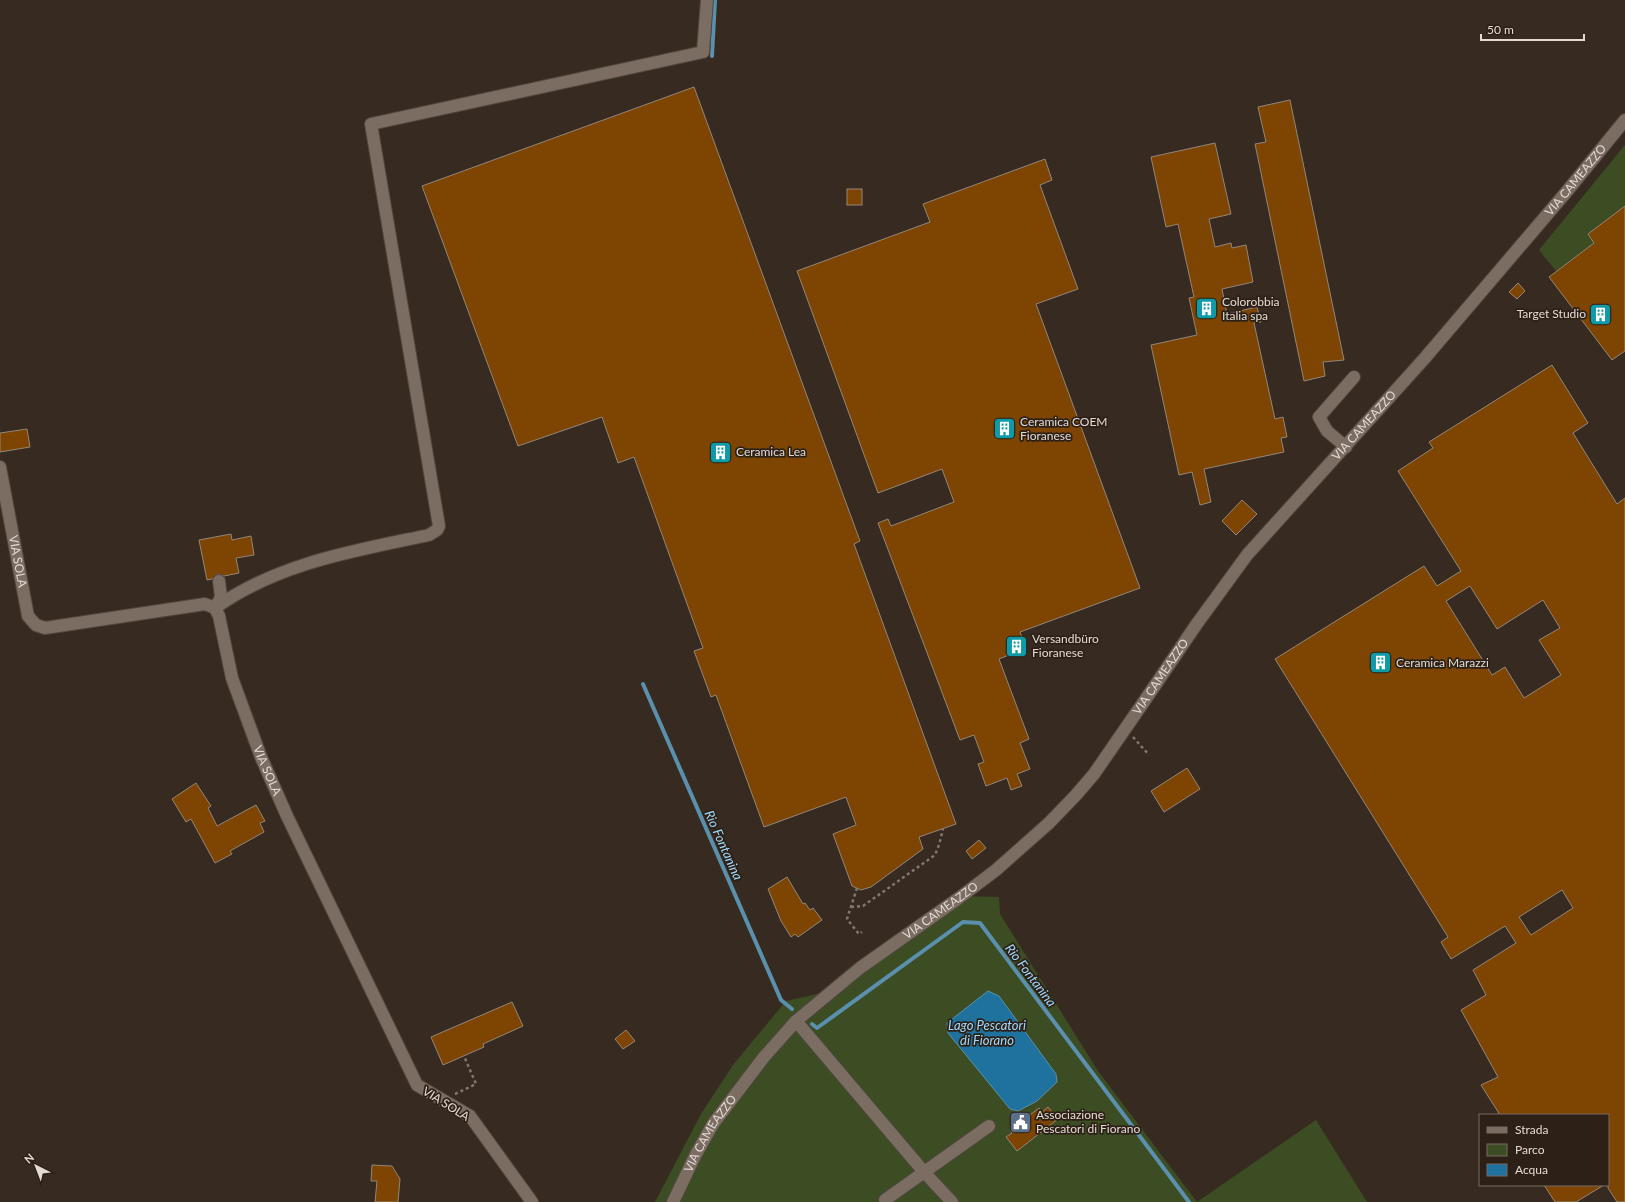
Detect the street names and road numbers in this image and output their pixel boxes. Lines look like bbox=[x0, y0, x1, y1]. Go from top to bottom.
street label: VIA CAMEAZZO bbox=[1541, 141, 1610, 219]
street label: VIA CAMEAZZO bbox=[1328, 387, 1399, 463]
street label: VIA SOLA bbox=[6, 534, 31, 589]
street label: VIA CAMEAZZO bbox=[1129, 635, 1192, 717]
street label: VIA SOLA bbox=[250, 743, 285, 798]
street label: VIA CAMEAZZO bbox=[900, 878, 981, 942]
street label: VIA SOLA bbox=[420, 1083, 473, 1124]
street label: VIA CAMEAZZO bbox=[680, 1091, 740, 1175]

